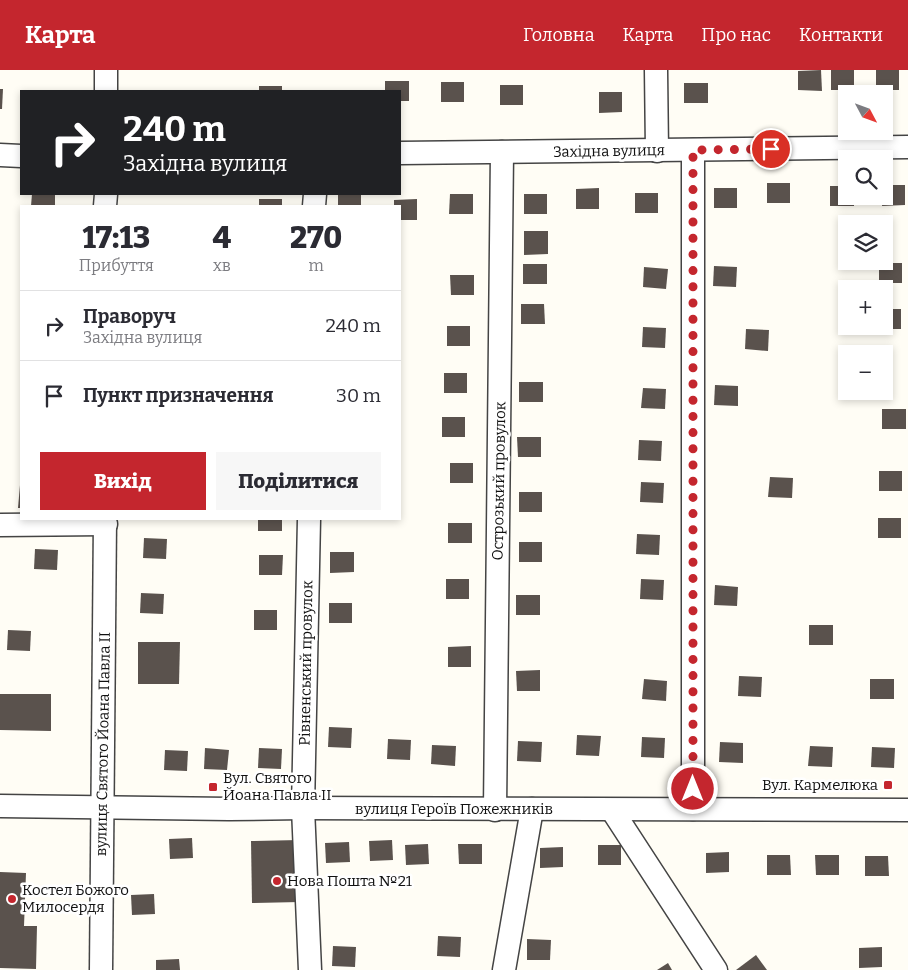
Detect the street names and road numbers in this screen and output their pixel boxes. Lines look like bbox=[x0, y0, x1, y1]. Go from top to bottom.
street label: Західна вулиця bbox=[553, 141, 665, 161]
street label: Острозький провулок bbox=[489, 401, 509, 561]
street label: Рівненський провулок bbox=[296, 580, 316, 746]
street label: вулиця Святого Йоана Павла II bbox=[92, 632, 114, 856]
street label: вулиця Героїв Пожежників bbox=[355, 800, 553, 818]

